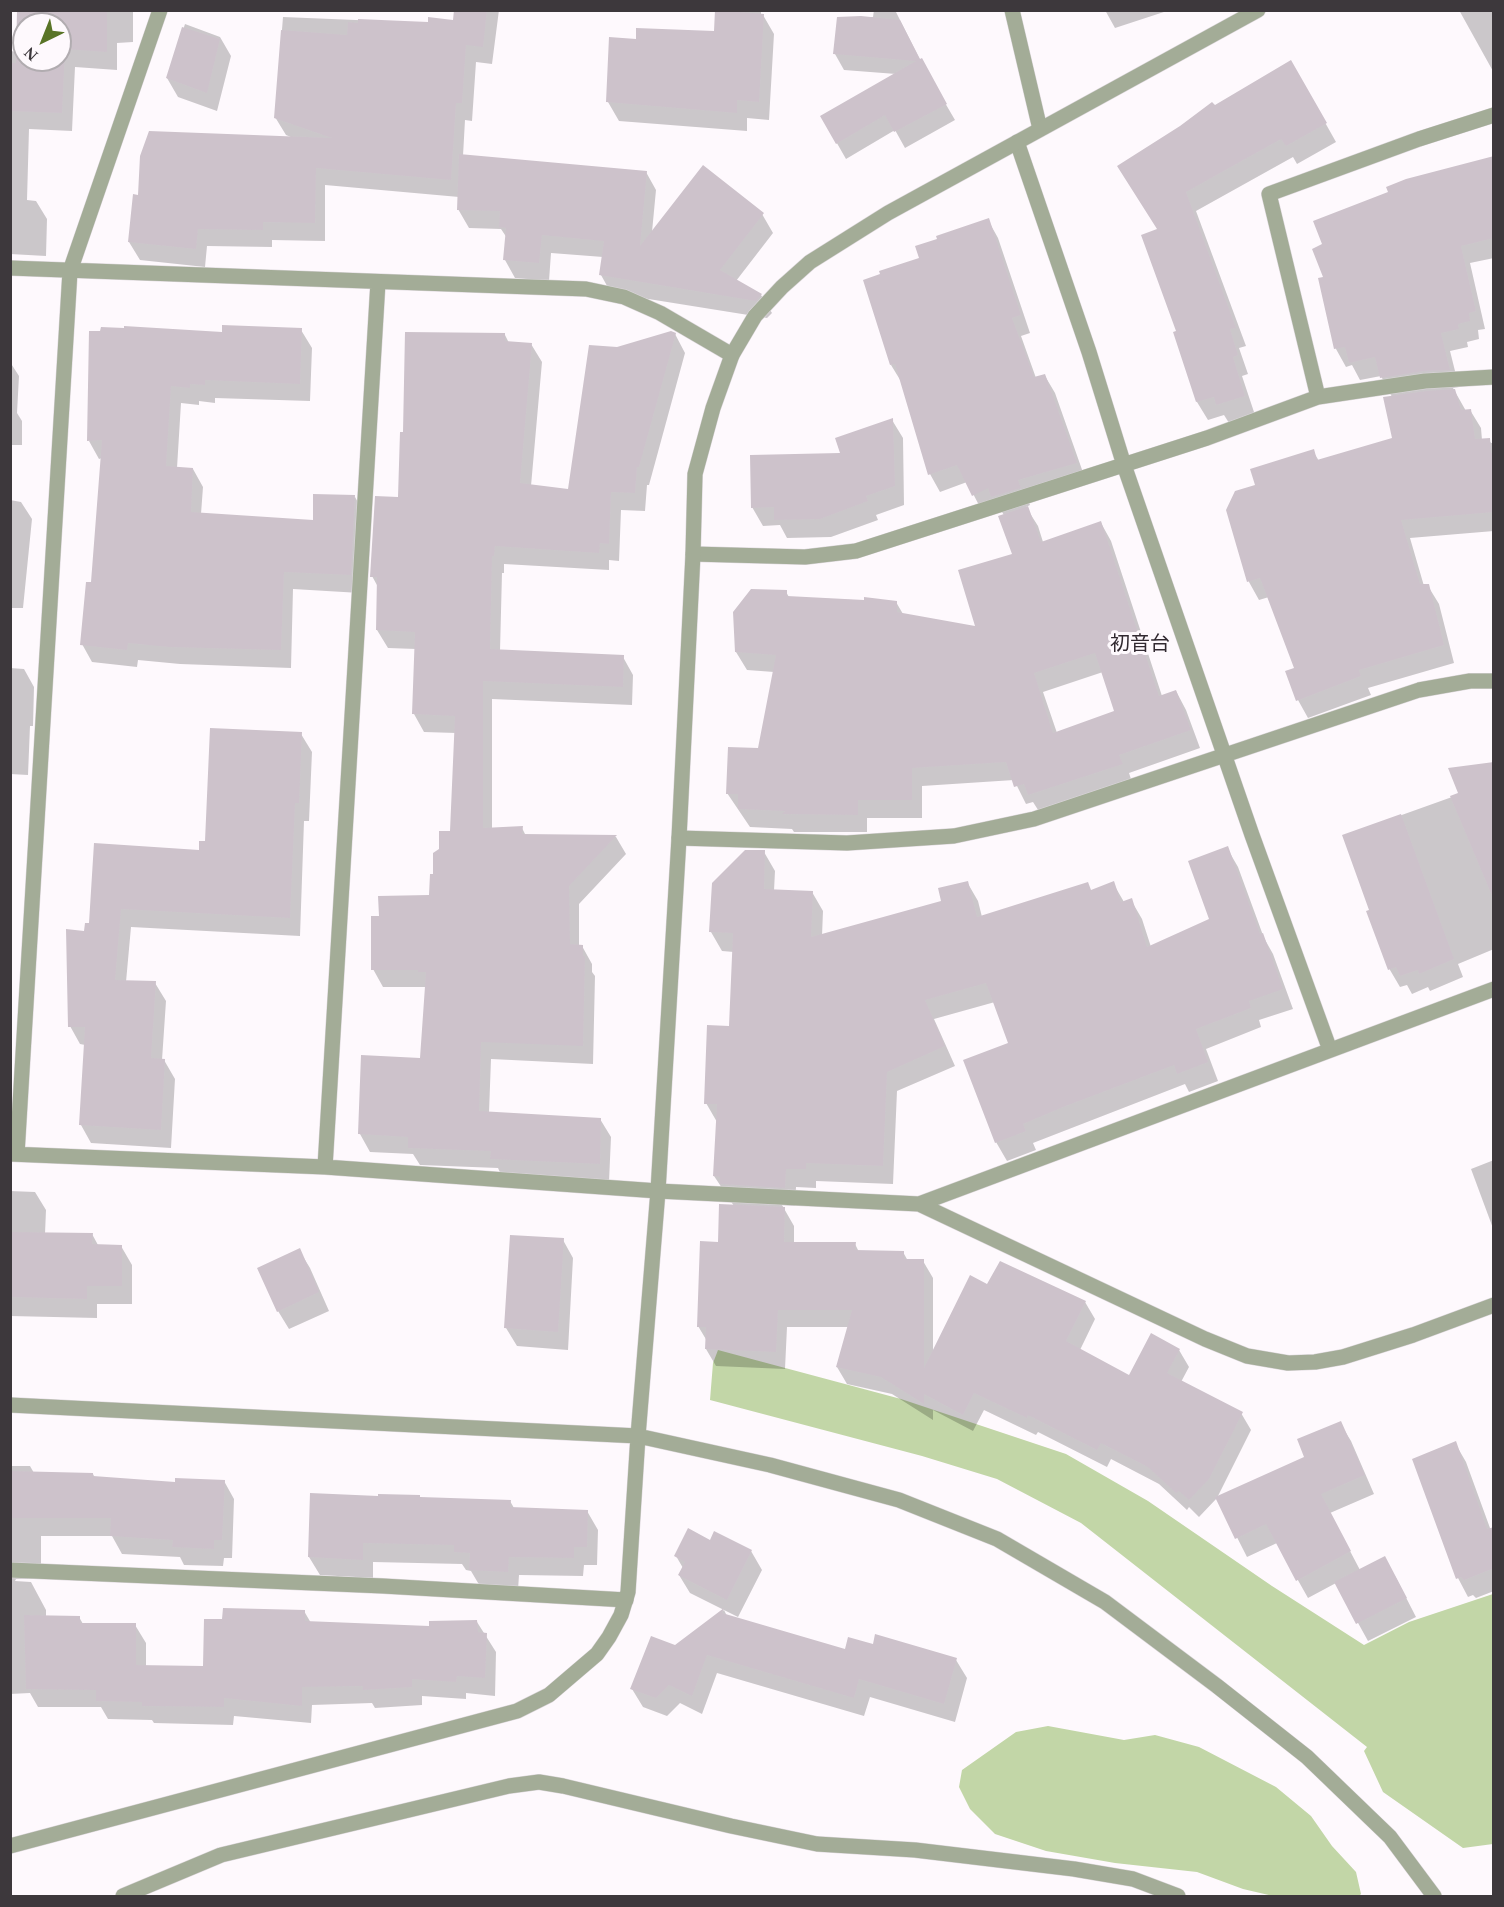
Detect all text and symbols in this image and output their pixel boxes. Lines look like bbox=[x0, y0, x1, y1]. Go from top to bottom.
north arrow bbox=[12, 12, 72, 72]
text: N bbox=[21, 44, 41, 64]
district label: 初音台 bbox=[1110, 633, 1170, 657]

